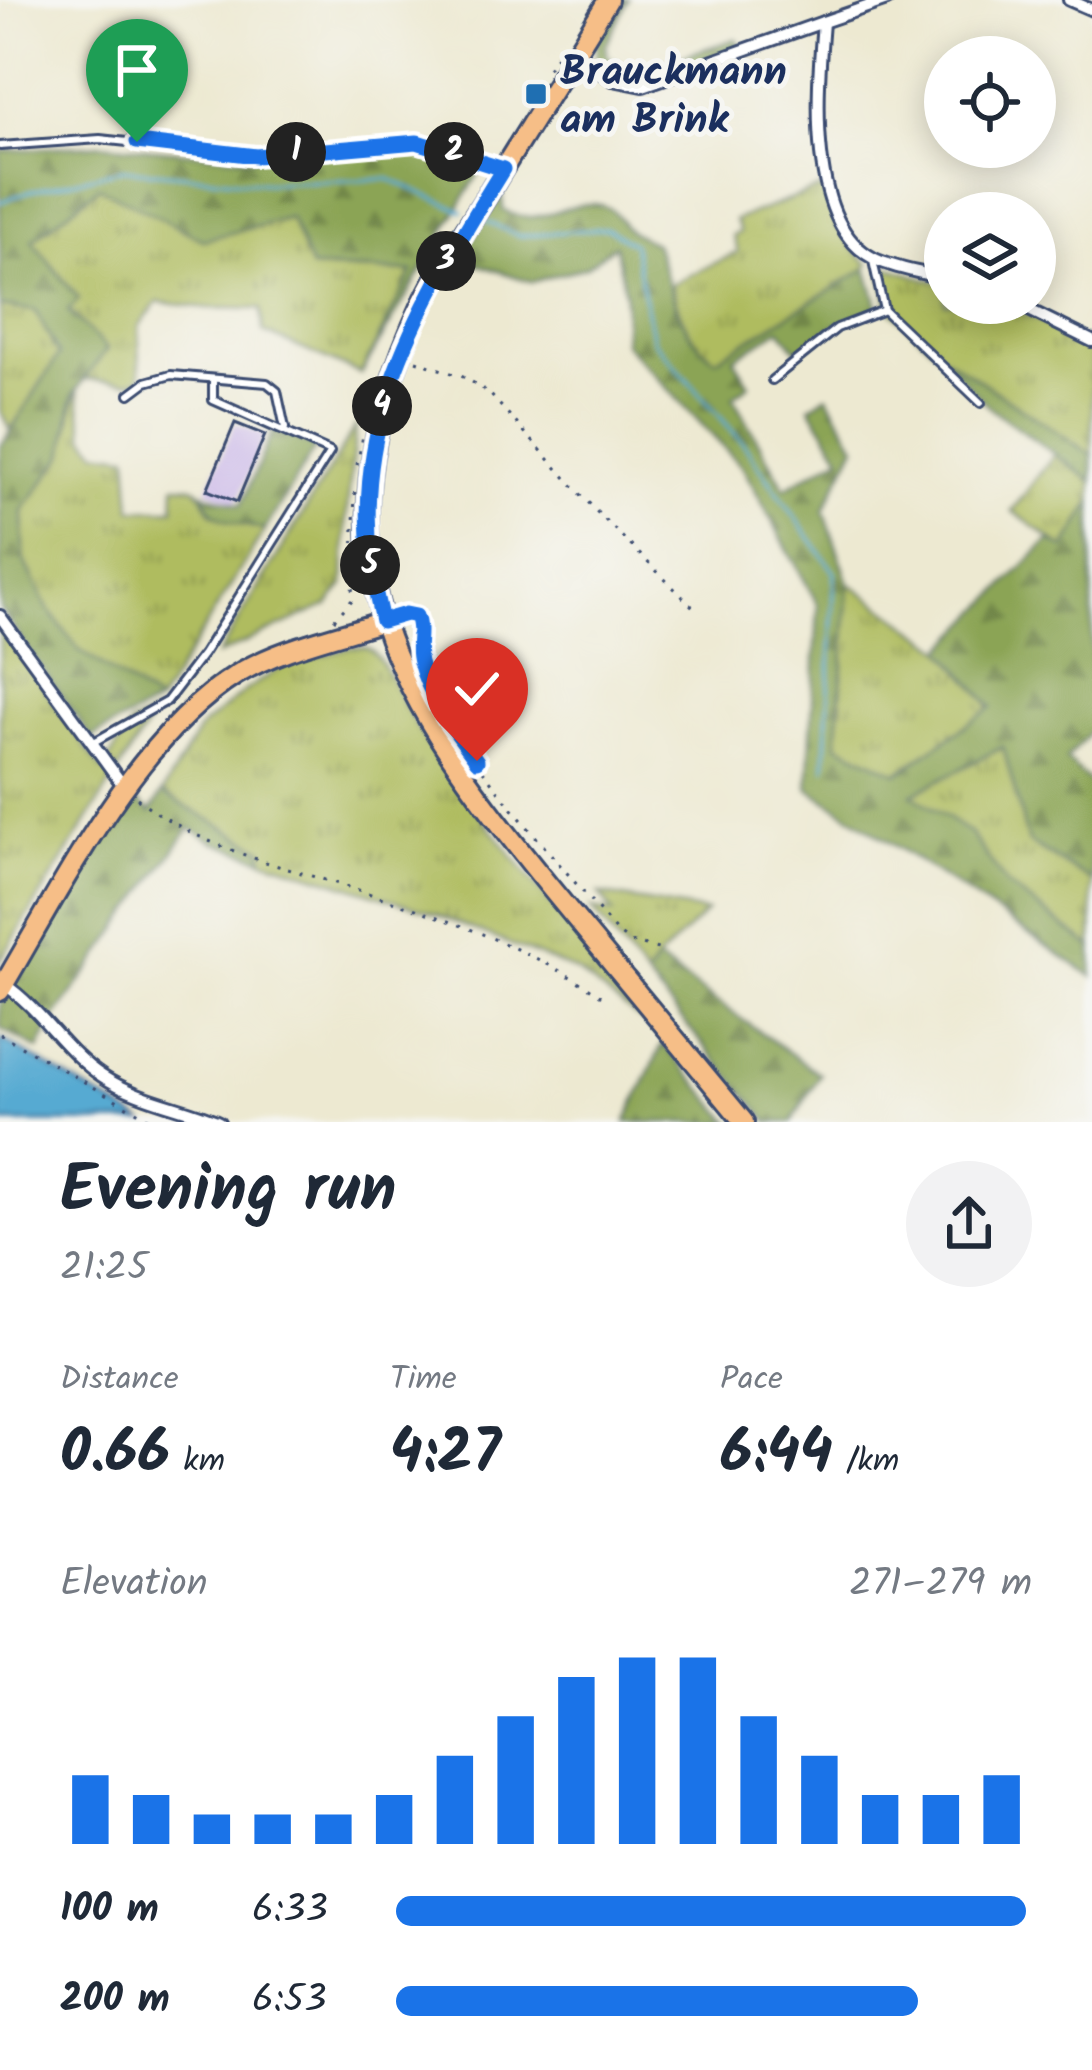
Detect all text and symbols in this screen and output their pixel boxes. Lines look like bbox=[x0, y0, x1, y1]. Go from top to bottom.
pin bbox=[86, 19, 188, 142]
map controls bbox=[924, 36, 1056, 324]
button: locate bbox=[924, 36, 1056, 168]
icon: arrive bbox=[104, 37, 170, 103]
place label: Brauckmann am Brink bbox=[560, 40, 787, 155]
marker: Brauckmann am Brink bbox=[523, 81, 549, 107]
pin: 1 bbox=[266, 122, 326, 182]
pin: 2 bbox=[424, 122, 484, 182]
text: 1 bbox=[291, 125, 301, 178]
text: 2 bbox=[444, 125, 464, 178]
button: layers bbox=[924, 192, 1056, 324]
pin: 3 bbox=[416, 231, 476, 291]
text: 3 bbox=[437, 234, 455, 287]
pin: 4 bbox=[352, 376, 412, 436]
text: 4 bbox=[373, 379, 391, 432]
pin: 5 bbox=[340, 535, 400, 595]
text: 5 bbox=[362, 538, 378, 591]
pin bbox=[426, 638, 528, 761]
icon: check bbox=[444, 656, 510, 722]
text: Evening run bbox=[60, 1140, 396, 1245]
button: share bbox=[906, 1161, 1032, 1287]
text: 21:25 bbox=[60, 1238, 148, 1300]
text: Distance bbox=[60, 1354, 179, 1407]
text: Time bbox=[390, 1354, 457, 1407]
text: Pace bbox=[720, 1354, 783, 1407]
text: 0.66 bbox=[60, 1407, 170, 1503]
text: 4:27 bbox=[390, 1407, 501, 1503]
text: 6:44 bbox=[720, 1407, 833, 1503]
text: km bbox=[170, 1436, 225, 1489]
text: /km bbox=[833, 1436, 899, 1489]
text: Elevation bbox=[60, 1554, 208, 1616]
text: 271–279 m bbox=[849, 1554, 1032, 1616]
text: 100 m bbox=[60, 1880, 159, 1942]
text: 6:33 bbox=[252, 1880, 328, 1942]
text: 200 m bbox=[60, 1970, 170, 2032]
text: 6:53 bbox=[252, 1970, 327, 2032]

